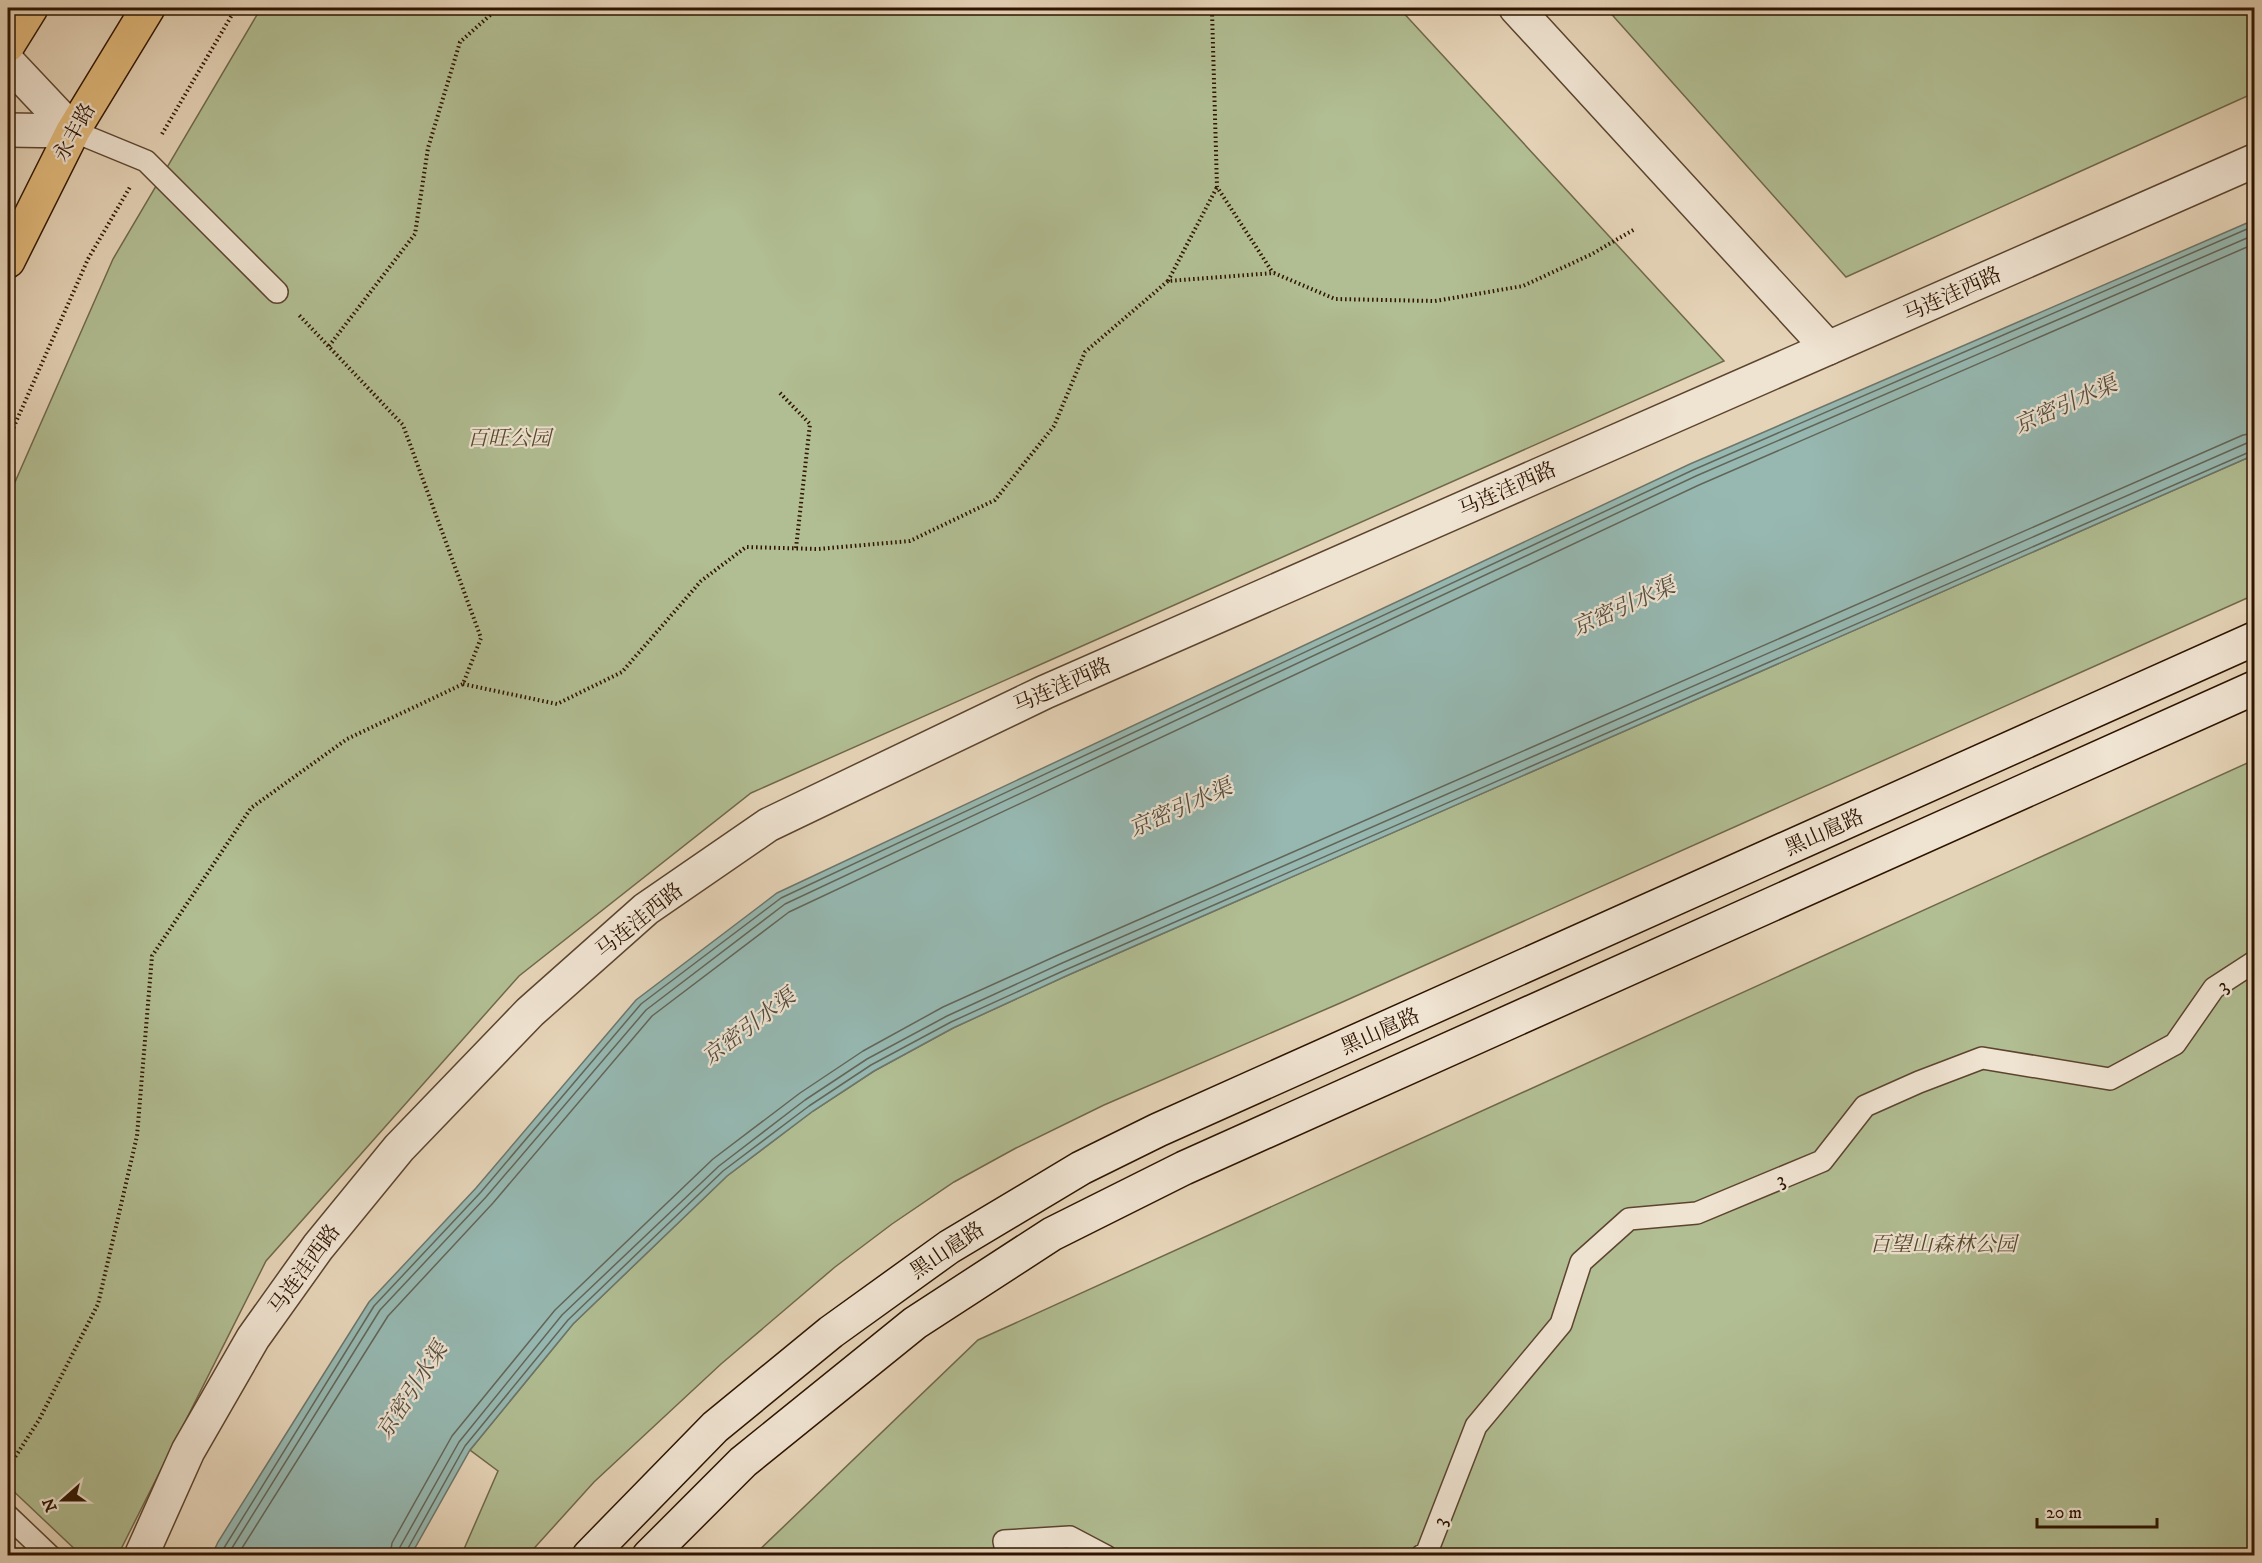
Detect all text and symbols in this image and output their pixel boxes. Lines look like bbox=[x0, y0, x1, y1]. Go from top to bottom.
street label: 永丰路 bbox=[48, 99, 102, 166]
street label: 马连洼西路 bbox=[1899, 262, 2006, 328]
water label: 京密引水渠 bbox=[2010, 369, 2124, 440]
park label: 百旺公园 bbox=[467, 426, 554, 452]
street label: 马连洼西路 bbox=[1454, 457, 1561, 523]
water label: 京密引水渠 bbox=[1568, 571, 1682, 642]
street label: 马连洼西路 bbox=[1009, 653, 1116, 719]
water label: 京密引水渠 bbox=[1125, 772, 1239, 843]
street label: 黑山扈路 bbox=[1781, 804, 1868, 862]
street label: 马连洼西路 bbox=[591, 878, 689, 964]
street label: 3 bbox=[2212, 973, 2234, 998]
water label: 京密引水渠 bbox=[697, 982, 803, 1071]
street label: 黑山扈路 bbox=[1337, 1003, 1424, 1061]
street label: 3 bbox=[1772, 1166, 1789, 1193]
street label: 黑山扈路 bbox=[905, 1217, 990, 1285]
street label: 马连洼西路 bbox=[263, 1219, 346, 1320]
park label: 百望山森林公园 bbox=[1870, 1232, 2019, 1258]
water label: 京密引水渠 bbox=[371, 1335, 455, 1444]
north arrow bbox=[33, 1470, 93, 1530]
scale bar bbox=[2037, 1491, 2157, 1529]
text: N bbox=[38, 1495, 62, 1515]
text: 20 m bbox=[2046, 1502, 2082, 1524]
street label: 3 bbox=[1426, 1513, 1453, 1530]

